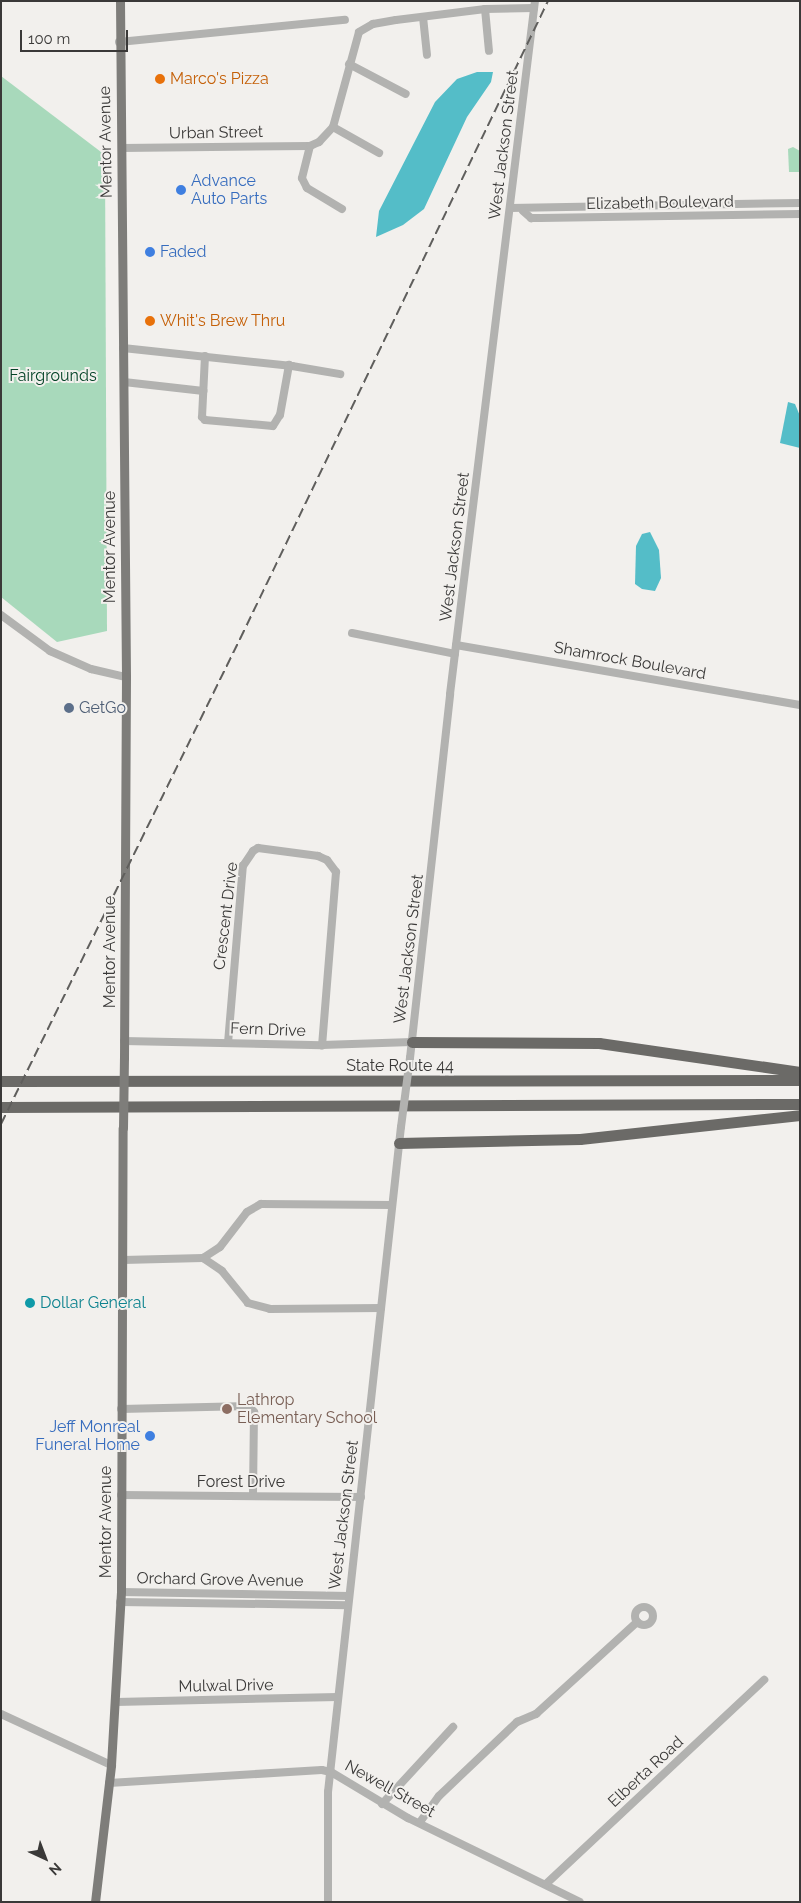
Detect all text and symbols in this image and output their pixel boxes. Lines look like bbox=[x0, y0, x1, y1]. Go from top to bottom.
scale bar bbox=[22, 20, 130, 52]
text: 100 m bbox=[28, 30, 70, 48]
place label: Marco's Pizza bbox=[170, 69, 269, 89]
street label: West Jackson Street bbox=[485, 69, 523, 221]
marker: Marco's Pizza bbox=[154, 73, 166, 85]
street label: Mentor Avenue bbox=[95, 85, 117, 199]
street label: Urban Street bbox=[169, 123, 263, 143]
place label: Advance Auto Parts bbox=[191, 171, 267, 209]
marker: Advance Auto Parts bbox=[175, 184, 187, 196]
street label: Elizabeth Boulevard bbox=[586, 192, 734, 214]
place label: Faded bbox=[160, 242, 206, 262]
marker: Faded bbox=[144, 246, 156, 258]
place label: Whit's Brew Thru bbox=[160, 311, 286, 331]
marker: Whit's Brew Thru bbox=[144, 315, 156, 327]
park label: Fairgrounds bbox=[9, 366, 97, 386]
street label: West Jackson Street bbox=[436, 471, 474, 623]
street label: Mentor Avenue bbox=[100, 490, 120, 604]
street label: Shamrock Boulevard bbox=[552, 638, 708, 684]
place label: GetGo bbox=[79, 698, 126, 718]
marker: GetGo bbox=[63, 702, 75, 714]
street label: Crescent Drive bbox=[210, 861, 242, 971]
street label: West Jackson Street bbox=[390, 873, 428, 1025]
street label: Mentor Avenue bbox=[100, 895, 120, 1009]
street label: Fern Drive bbox=[230, 1019, 306, 1041]
street label: State Route 44 bbox=[346, 1056, 454, 1076]
place label: Dollar General bbox=[40, 1293, 146, 1313]
marker: Dollar General bbox=[24, 1297, 36, 1309]
place label: Lathrop Elementary School bbox=[237, 1390, 377, 1428]
marker: Lathrop Elementary School bbox=[221, 1403, 233, 1415]
place label: Jeff Monreal Funeral Home bbox=[35, 1417, 140, 1455]
marker: Jeff Monreal Funeral Home bbox=[144, 1430, 156, 1442]
street label: West Jackson Street bbox=[325, 1439, 363, 1591]
street label: Mentor Avenue bbox=[96, 1465, 116, 1579]
street label: Forest Drive bbox=[197, 1472, 285, 1492]
street label: Orchard Grove Avenue bbox=[136, 1569, 304, 1591]
street label: Mulwal Drive bbox=[178, 1676, 274, 1696]
street label: Elberta Road bbox=[605, 1732, 687, 1812]
street label: Newell Street bbox=[341, 1756, 439, 1822]
north arrow bbox=[20, 1833, 70, 1883]
text: N bbox=[46, 1859, 65, 1878]

